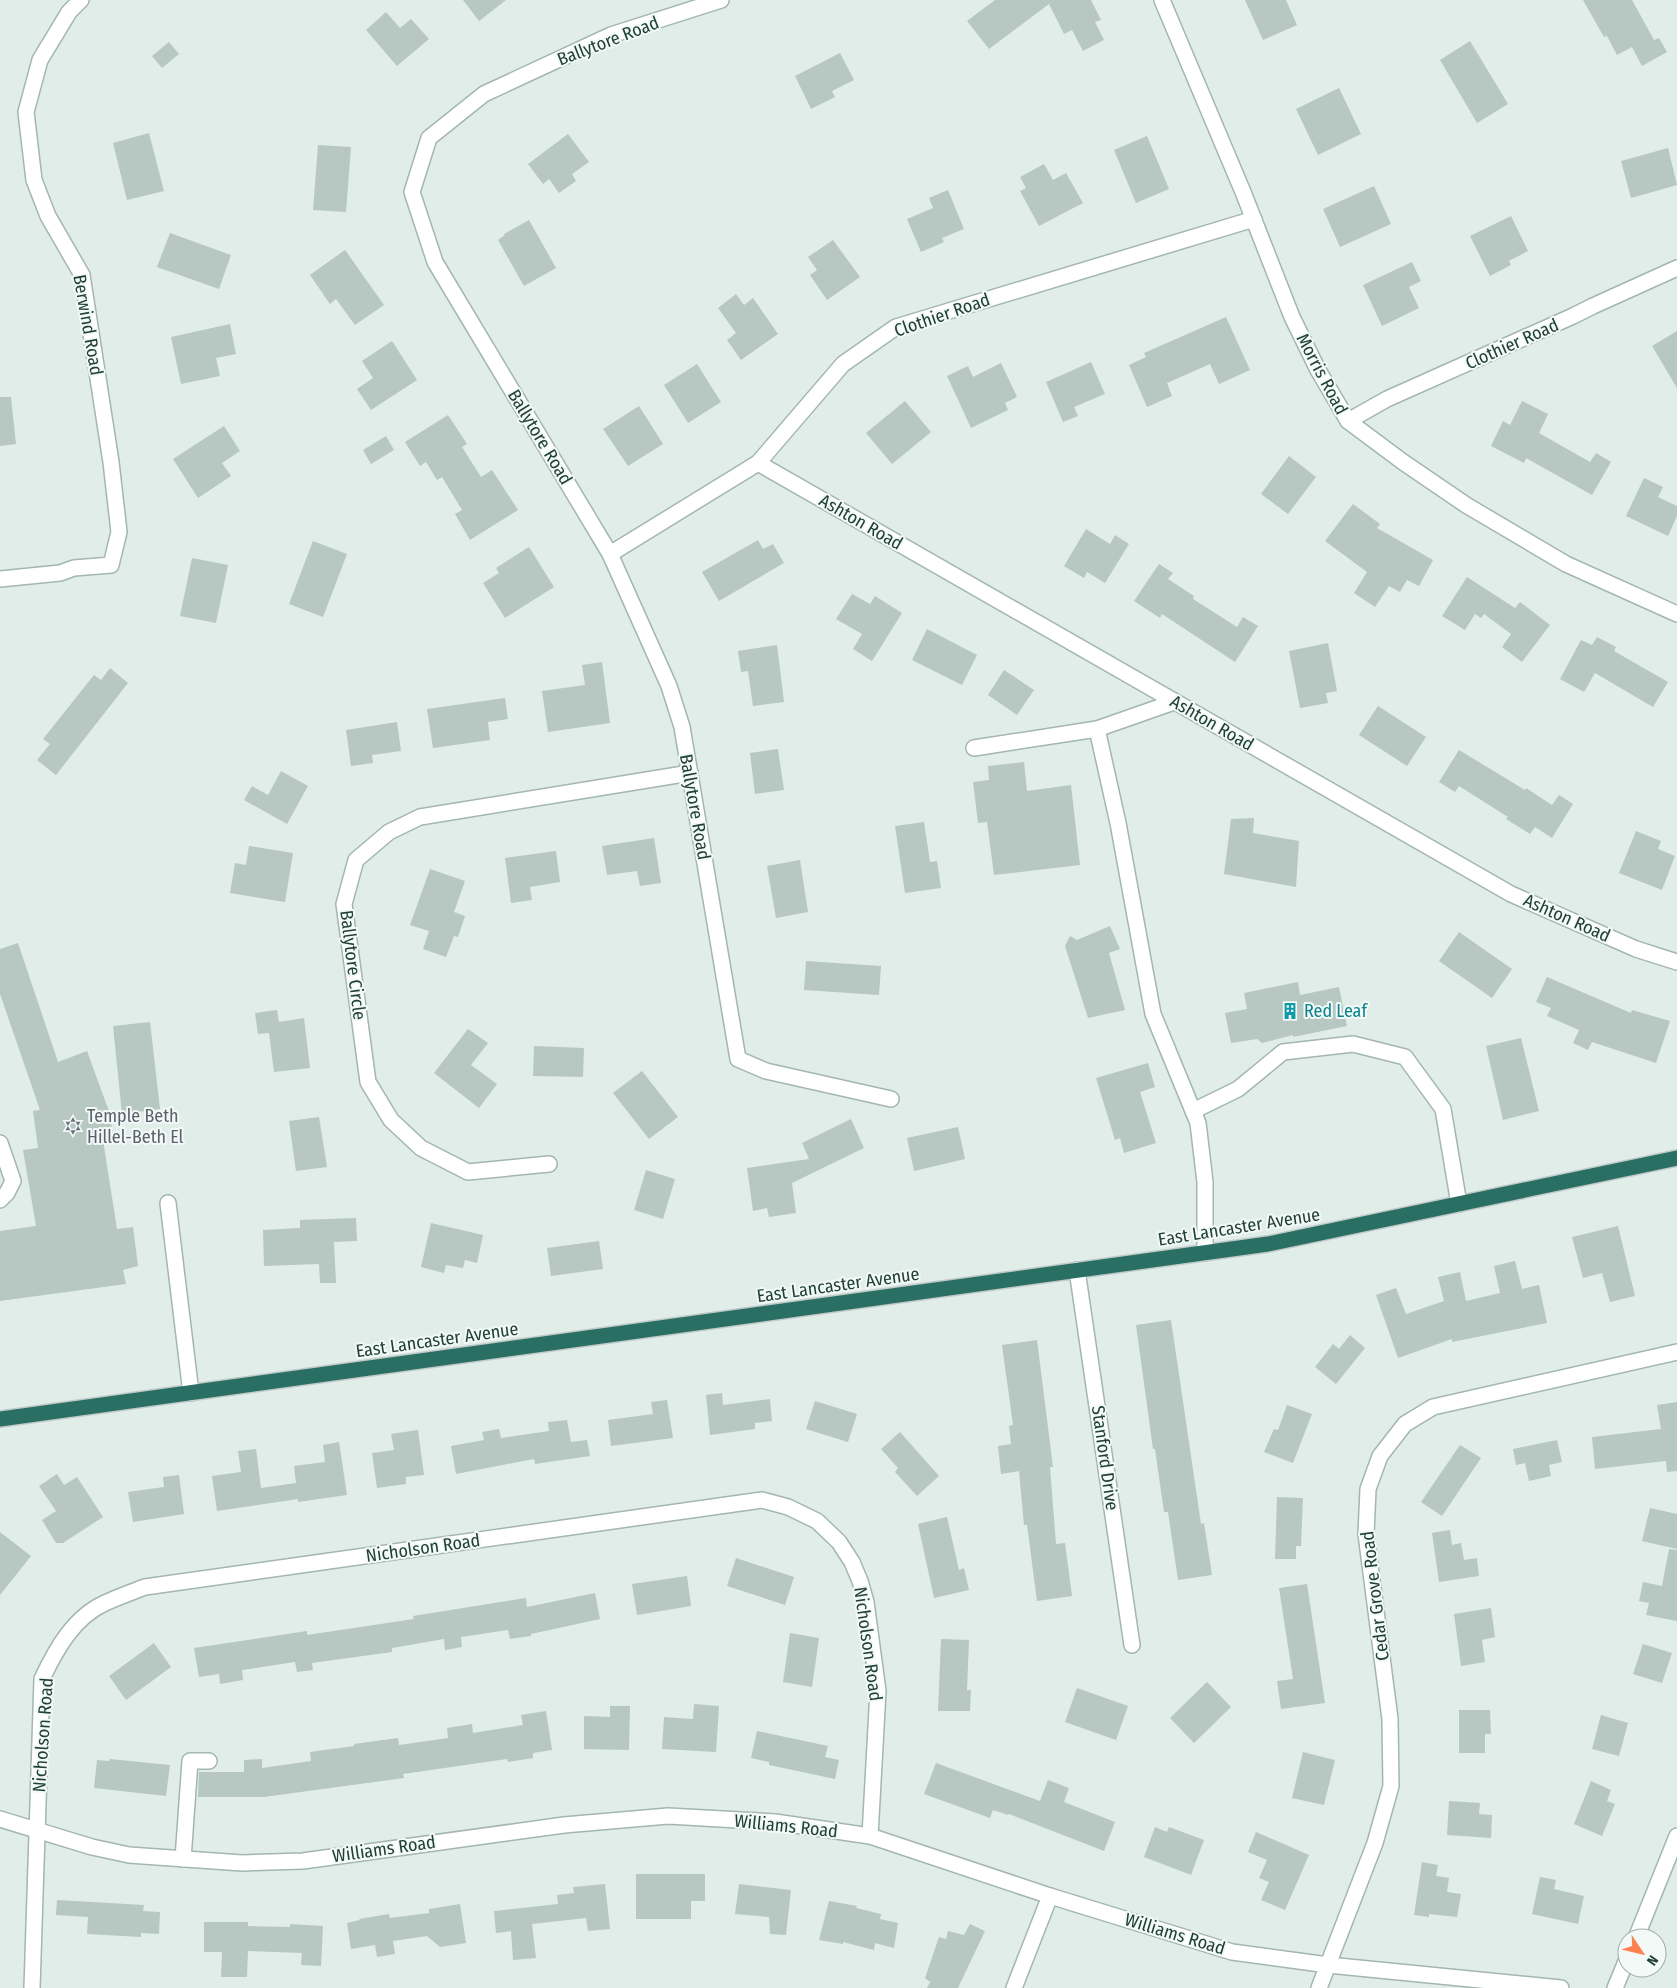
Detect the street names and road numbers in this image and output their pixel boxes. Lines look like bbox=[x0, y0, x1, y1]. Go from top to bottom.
street label: Ballytore Road bbox=[554, 12, 662, 70]
street label: Berwind Road bbox=[68, 273, 108, 377]
street label: Clothier Road bbox=[891, 288, 993, 342]
street label: Clothier Road bbox=[1462, 314, 1562, 374]
street label: Morris Road bbox=[1291, 330, 1353, 418]
street label: Ballytore Road bbox=[503, 385, 577, 489]
street label: Ashton Road bbox=[815, 489, 907, 555]
street label: Ashton Road bbox=[1166, 690, 1258, 756]
street label: Ballytore Road bbox=[675, 752, 715, 862]
street label: Ashton Road bbox=[1520, 889, 1614, 947]
street label: Ballytore Circle bbox=[335, 909, 371, 1021]
street label: East Lancaster Avenue bbox=[1156, 1203, 1322, 1251]
street label: East Lancaster Avenue bbox=[755, 1263, 921, 1307]
street label: East Lancaster Avenue bbox=[354, 1318, 520, 1362]
street label: Stanford Drive bbox=[1087, 1404, 1123, 1512]
street label: Nicholson Road bbox=[364, 1529, 482, 1567]
street label: Cedar Grove Road bbox=[1356, 1530, 1394, 1662]
street label: Nicholson Road bbox=[849, 1585, 887, 1703]
street label: Nicholson Road bbox=[28, 1677, 58, 1793]
street label: Williams Road bbox=[733, 1810, 839, 1842]
street label: Williams Road bbox=[331, 1831, 437, 1867]
street label: Williams Road bbox=[1122, 1908, 1228, 1960]

